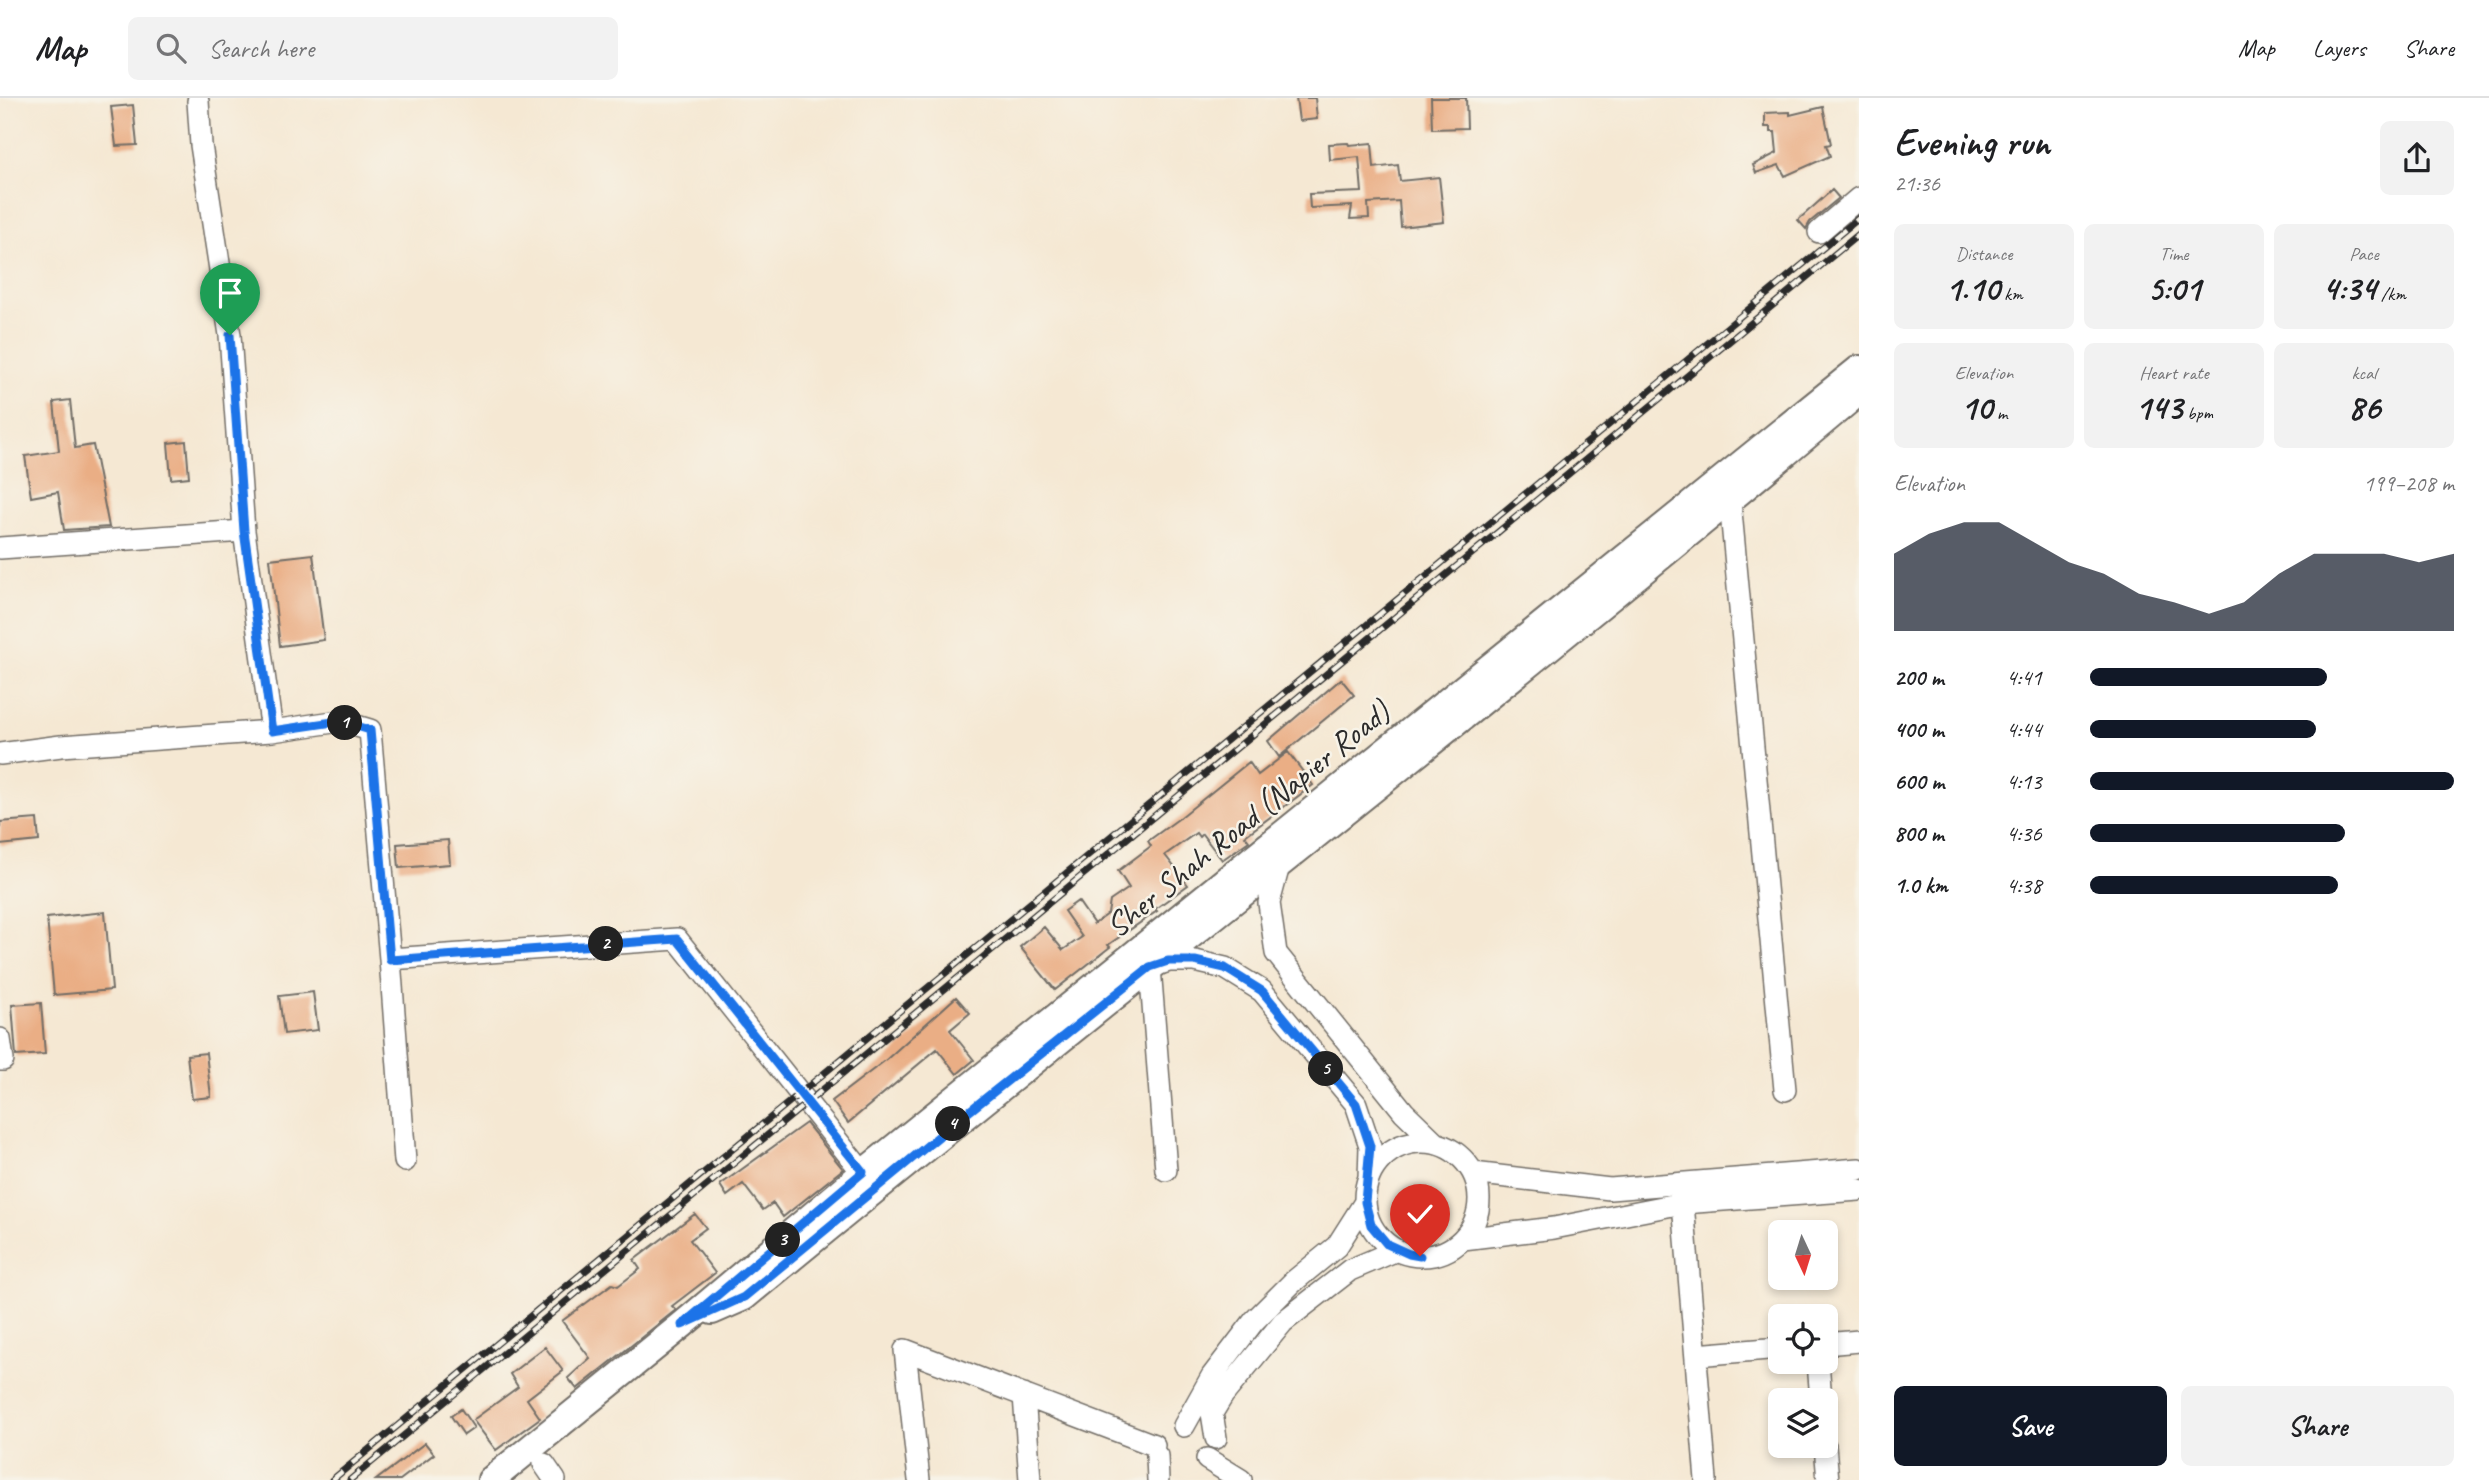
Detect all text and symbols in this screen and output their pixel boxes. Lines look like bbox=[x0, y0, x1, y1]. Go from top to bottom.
search box bbox=[128, 17, 618, 80]
text: Map bbox=[35, 27, 86, 69]
icon: search bbox=[152, 29, 190, 67]
text: Search here bbox=[208, 32, 314, 65]
text: Map bbox=[2238, 33, 2275, 63]
text: Layers bbox=[2313, 33, 2366, 63]
text: Share bbox=[2404, 33, 2454, 63]
text: Evening run bbox=[1894, 119, 2050, 166]
button: share bbox=[2380, 121, 2454, 195]
text: 21:36 bbox=[1894, 169, 1940, 198]
text: Distance bbox=[1956, 242, 2012, 266]
text: Time bbox=[2159, 242, 2189, 266]
text: Pace bbox=[2349, 242, 2379, 266]
pin bbox=[200, 263, 260, 335]
text: 1.10 bbox=[1945, 266, 2000, 311]
text: 5:01 bbox=[2147, 266, 2201, 311]
text: 4:34 bbox=[2322, 266, 2376, 311]
icon: arrive bbox=[211, 274, 249, 312]
text: km bbox=[2000, 282, 2023, 306]
text: /km bbox=[2376, 282, 2406, 306]
text: Elevation bbox=[1955, 361, 2013, 385]
text: Heart rate bbox=[2139, 361, 2209, 385]
text: kcal bbox=[2351, 361, 2377, 385]
text: 10 bbox=[1961, 385, 1992, 430]
text: 143 bbox=[2135, 385, 2182, 430]
text: 86 bbox=[2348, 385, 2380, 430]
text: m bbox=[1992, 401, 2007, 425]
text: bpm bbox=[2182, 401, 2213, 425]
text: Elevation bbox=[1894, 469, 1965, 498]
text: 199–208 m bbox=[2363, 469, 2454, 498]
text: 200 m bbox=[1894, 663, 1944, 692]
text: 4:41 bbox=[2006, 663, 2042, 692]
street label: Sher Shah Road (Napier Road) bbox=[1097, 690, 1400, 946]
pin: 1 bbox=[328, 706, 362, 740]
text: 1 bbox=[340, 710, 349, 734]
text: 400 m bbox=[1894, 715, 1944, 744]
text: 4:44 bbox=[2006, 715, 2042, 744]
text: 600 m bbox=[1894, 767, 1944, 796]
text: 4:13 bbox=[2006, 767, 2042, 796]
text: 800 m bbox=[1894, 819, 1944, 848]
text: 4:36 bbox=[2006, 819, 2042, 848]
text: 1.0 km bbox=[1894, 871, 1948, 900]
text: 4:38 bbox=[2006, 871, 2042, 900]
pin: 2 bbox=[588, 926, 624, 962]
text: 2 bbox=[601, 931, 610, 955]
pin: 5 bbox=[1308, 1052, 1344, 1086]
text: 5 bbox=[1321, 1056, 1330, 1080]
pin: 4 bbox=[936, 1107, 970, 1142]
text: 4 bbox=[948, 1111, 957, 1135]
pin bbox=[1390, 1184, 1450, 1256]
icon: check bbox=[1401, 1195, 1439, 1233]
north arrow bbox=[1768, 1220, 1838, 1290]
map controls bbox=[1768, 1220, 1838, 1458]
pin: 3 bbox=[766, 1222, 800, 1258]
text: 3 bbox=[778, 1227, 787, 1251]
button: locate bbox=[1768, 1304, 1838, 1374]
button: Save bbox=[1894, 1386, 2167, 1466]
button: Share bbox=[2181, 1386, 2454, 1466]
button: layers bbox=[1768, 1388, 1838, 1458]

